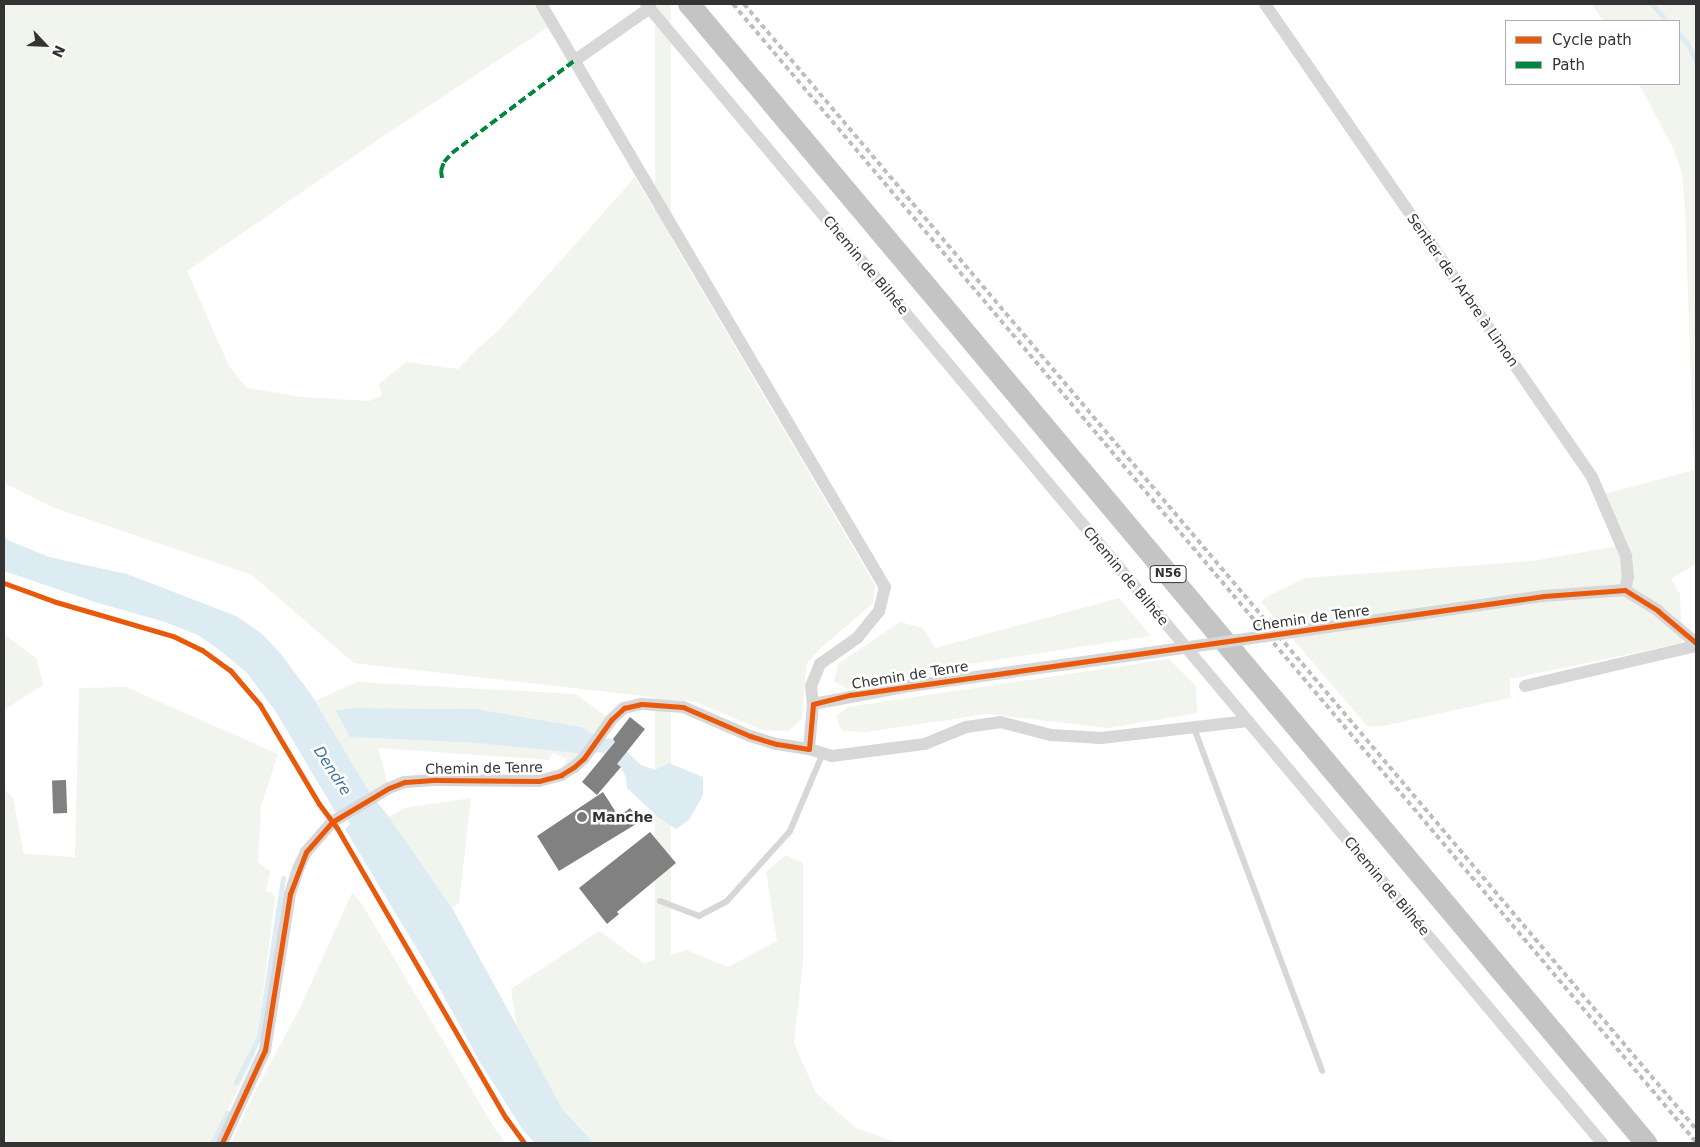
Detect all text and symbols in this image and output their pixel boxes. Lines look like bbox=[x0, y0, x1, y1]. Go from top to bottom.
north arrow bbox=[20, 20, 70, 70]
legend bbox=[1505, 20, 1680, 85]
text: Cycle path bbox=[1552, 31, 1632, 49]
text: N bbox=[49, 43, 68, 60]
text: Path bbox=[1552, 56, 1585, 74]
street label: Sentier de l'Arbre à Limon bbox=[1404, 210, 1522, 370]
street label: Chemin de Bilhée bbox=[820, 212, 912, 318]
street label: Chemin de Bilhée bbox=[1080, 523, 1172, 629]
road number: N56 bbox=[1149, 564, 1187, 584]
street label: Chemin de Tenre bbox=[1252, 601, 1370, 635]
street label: Chemin de Tenre bbox=[851, 657, 969, 693]
water label: Dendre bbox=[309, 743, 355, 799]
street label: Chemin de Tenre bbox=[425, 759, 543, 777]
place label: Manche bbox=[592, 809, 653, 825]
marker: Manche bbox=[576, 811, 588, 823]
street label: Chemin de Bilhée bbox=[1341, 833, 1433, 939]

